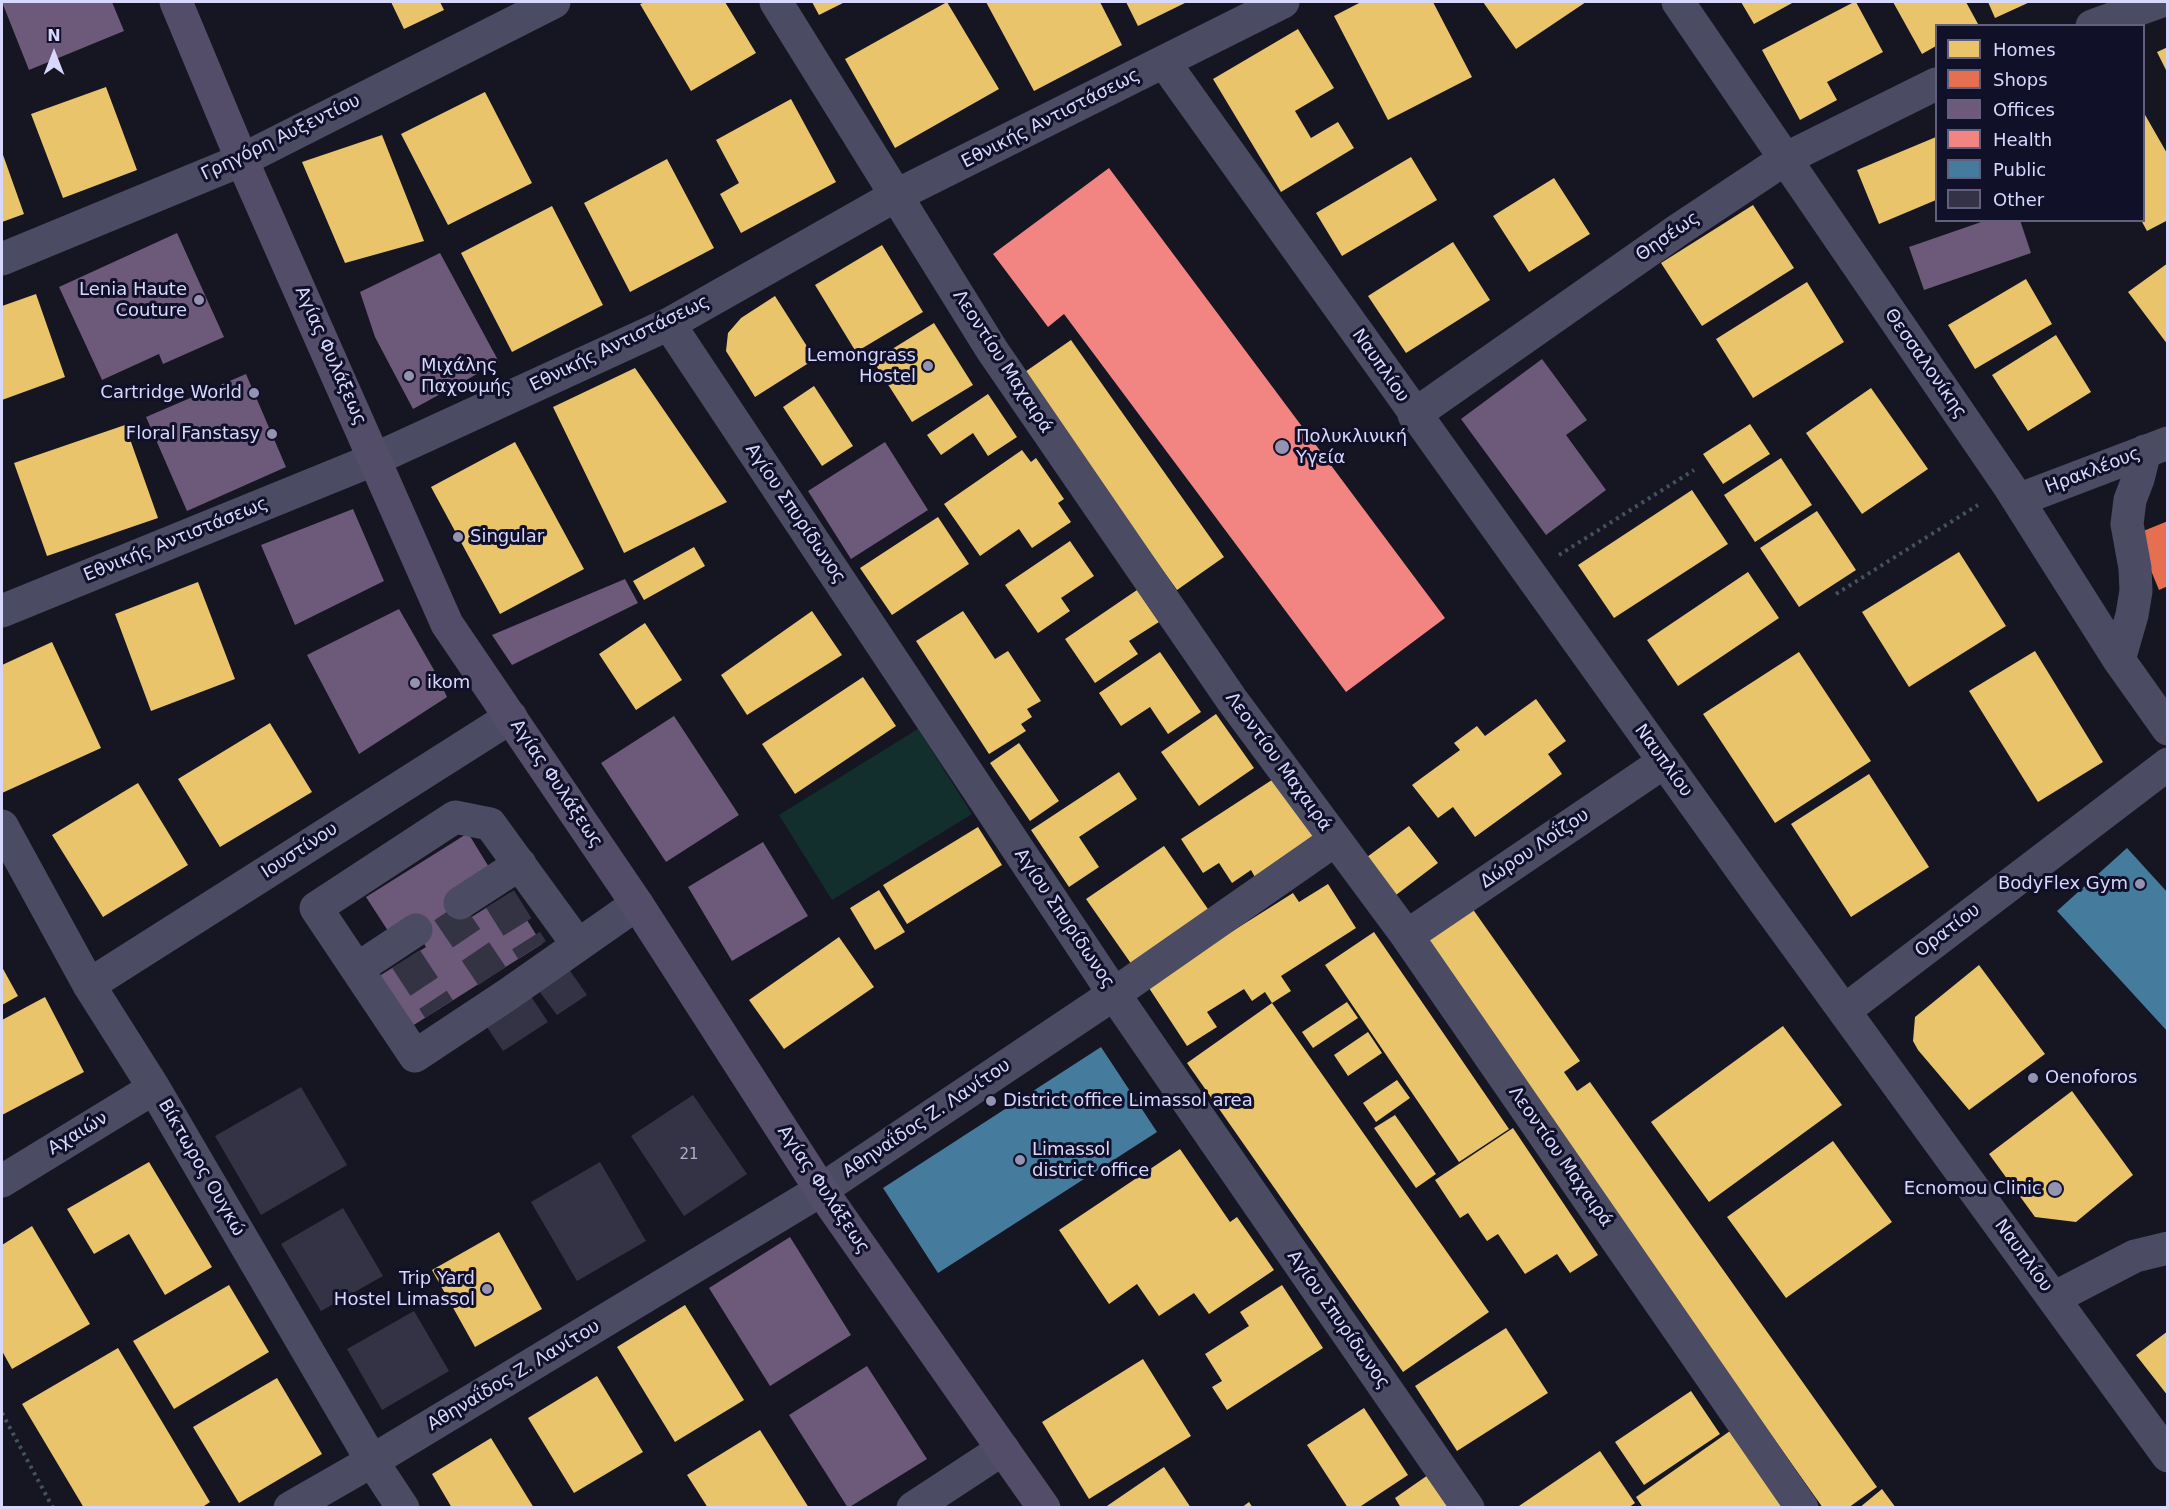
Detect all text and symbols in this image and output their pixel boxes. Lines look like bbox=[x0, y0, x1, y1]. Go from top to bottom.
north arrow bbox=[24, 24, 84, 84]
legend bbox=[1935, 24, 2145, 222]
text: N bbox=[47, 26, 61, 45]
text: Homes bbox=[1993, 39, 2056, 60]
street label: Εθνικής Αντιστάσεως bbox=[958, 65, 1144, 173]
text: Shops bbox=[1993, 69, 2048, 90]
street label: Γρηγόρη Αυξεντίου bbox=[198, 90, 364, 186]
text: Offices bbox=[1993, 99, 2055, 120]
text: Health bbox=[1993, 129, 2052, 150]
text: Public bbox=[1993, 159, 2046, 180]
text: Other bbox=[1993, 189, 2044, 210]
street label: Θησέως bbox=[1632, 207, 1704, 267]
place label: Lenia Haute Couture bbox=[79, 279, 187, 322]
street label: Αγίας Φυλάξεως bbox=[290, 283, 370, 429]
street label: Λεοντίου Μαχαιρά bbox=[948, 286, 1056, 438]
street label: Εθνικής Αντιστάσεως bbox=[527, 291, 713, 397]
marker: Lenia Haute Couture bbox=[192, 293, 206, 307]
street label: Θεσσαλονίκης bbox=[1879, 305, 1971, 423]
street label: Ναυπλίου bbox=[1347, 325, 1413, 407]
place label: Lemongrass Hostel bbox=[807, 345, 916, 388]
place label: Μιχάλης Παχουμής bbox=[421, 355, 512, 398]
marker: Lemongrass Hostel bbox=[921, 359, 935, 373]
marker: Μιχάλης Παχουμής bbox=[402, 369, 416, 383]
place label: Cartridge World bbox=[100, 382, 242, 404]
marker: Cartridge World bbox=[247, 386, 261, 400]
place label: Floral Fanstasy bbox=[126, 423, 260, 445]
place label: Πολυκλινική Υγεία bbox=[1296, 426, 1407, 468]
marker: Floral Fanstasy bbox=[265, 427, 279, 441]
marker: Πολυκλινική Υγεία bbox=[1273, 438, 1291, 456]
street label: Αγίου Σπυρίδωνος bbox=[740, 440, 850, 588]
street label: Ηρακλέους bbox=[2043, 443, 2143, 499]
street label: Εθνικής Αντιστάσεως bbox=[81, 493, 271, 587]
place label: Singular bbox=[470, 526, 544, 548]
marker: Singular bbox=[451, 530, 465, 544]
place label: ikom bbox=[427, 672, 470, 694]
marker: ikom bbox=[408, 676, 422, 690]
street label: Λεοντίου Μαχαιρά bbox=[1220, 688, 1336, 836]
street label: Αγίας Φυλάξεως bbox=[505, 716, 607, 852]
street label: Ναυπλίου bbox=[1629, 720, 1697, 802]
street label: Δώρου Λοΐζου bbox=[1476, 805, 1594, 893]
street label: Ιουστίνου bbox=[258, 818, 342, 884]
street label: Αγίου Σπυρίδωνος bbox=[1009, 845, 1119, 993]
place label: BodyFlex Gym bbox=[1998, 873, 2128, 895]
marker: BodyFlex Gym bbox=[2133, 877, 2147, 891]
street label: Ορατίου bbox=[1911, 900, 1985, 962]
street label: Αθηναΐδος Ζ. Λανίτου bbox=[839, 1055, 1015, 1183]
place label: Oenoforos bbox=[2045, 1067, 2137, 1089]
marker: Oenoforos bbox=[2026, 1071, 2040, 1085]
street label: Λεοντίου Μαχαιρά bbox=[1503, 1083, 1617, 1231]
place label: District office Limassol area bbox=[1003, 1090, 1253, 1112]
marker: District office Limassol area bbox=[984, 1094, 998, 1108]
street label: Βίκτωρος Ουγκώ bbox=[153, 1096, 249, 1240]
street label: Αχαιών bbox=[44, 1108, 112, 1160]
street label: Αγίας Φυλάξεως bbox=[772, 1122, 874, 1258]
place label: Limassol district office bbox=[1032, 1139, 1149, 1182]
house number: 21 bbox=[679, 1146, 699, 1164]
marker: Limassol district office bbox=[1013, 1153, 1027, 1167]
place label: Ecnomou Clinic bbox=[1904, 1178, 2042, 1200]
marker: Ecnomou Clinic bbox=[2046, 1180, 2064, 1198]
street label: Ναυπλίου bbox=[1989, 1215, 2057, 1297]
street label: Αγίου Σπυρίδωνος bbox=[1282, 1247, 1394, 1393]
place label: Trip Yard Hostel Limassol bbox=[334, 1268, 475, 1310]
marker: Trip Yard Hostel Limassol bbox=[480, 1282, 494, 1296]
street label: Αθηναΐδος Ζ. Λανίτου bbox=[424, 1316, 604, 1436]

